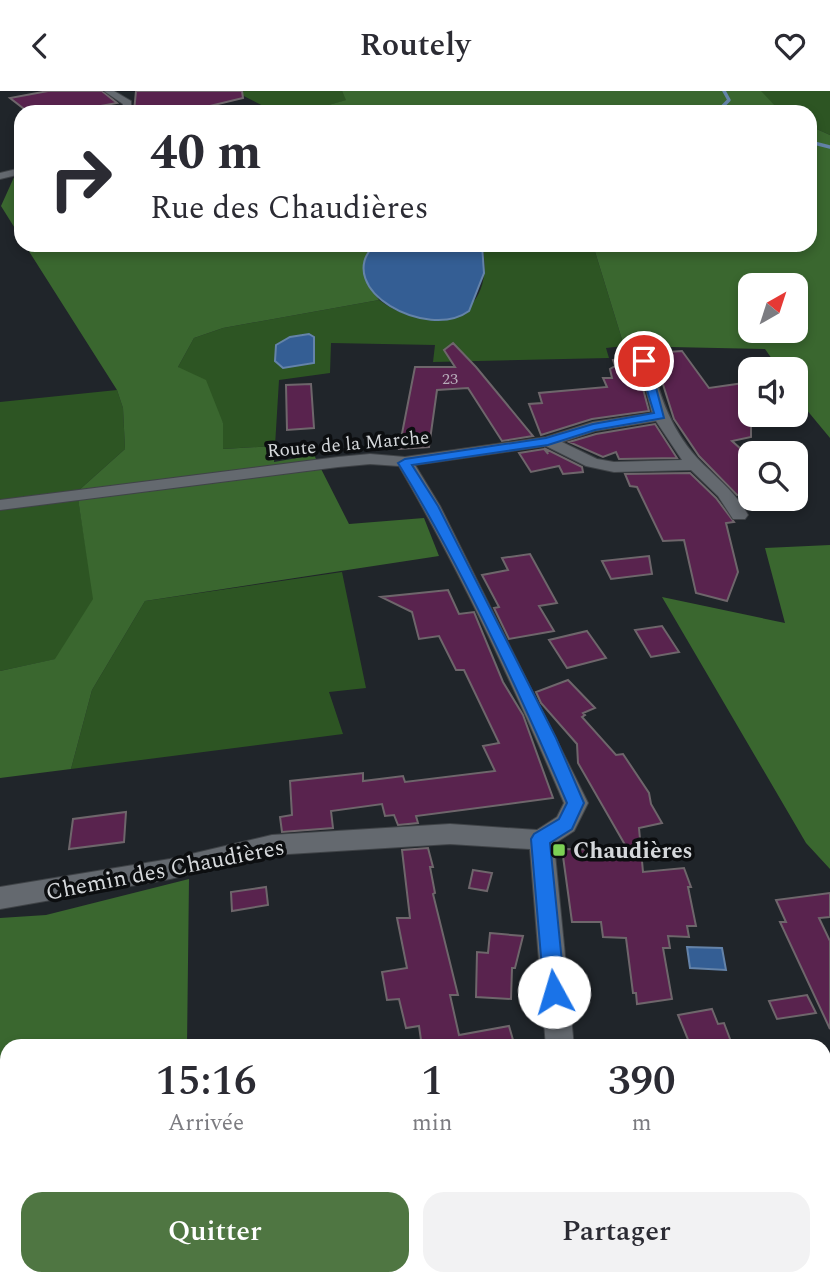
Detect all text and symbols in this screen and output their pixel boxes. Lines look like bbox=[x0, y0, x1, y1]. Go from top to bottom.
text: Routely bbox=[359, 21, 471, 70]
icon: back bbox=[21, 27, 59, 65]
icon: heart bbox=[771, 27, 809, 65]
text: 40 m bbox=[150, 116, 261, 191]
icon: right bbox=[35, 133, 126, 224]
text: Rue des Chaudières bbox=[150, 184, 429, 233]
north arrow bbox=[738, 273, 808, 343]
map controls bbox=[738, 273, 808, 511]
pin bbox=[614, 331, 674, 391]
icon: arrive bbox=[625, 342, 663, 380]
button: sound bbox=[738, 357, 808, 427]
house number: 23 bbox=[442, 367, 458, 391]
street label: Route de la Marche bbox=[266, 423, 430, 466]
button: search bbox=[738, 441, 808, 511]
street label: Chemin des Chaudières bbox=[43, 830, 288, 911]
place label: Chaudières bbox=[573, 834, 693, 869]
marker: Chaudières bbox=[551, 842, 567, 858]
position arrow bbox=[517, 955, 591, 1029]
text: 15:16 bbox=[156, 1050, 257, 1113]
text: 1 bbox=[421, 1050, 443, 1113]
text: 390 bbox=[608, 1050, 675, 1113]
text: Arrivée bbox=[168, 1106, 244, 1141]
text: min bbox=[412, 1106, 452, 1141]
text: m bbox=[632, 1106, 652, 1141]
button: Quitter bbox=[21, 1192, 409, 1272]
button: Partager bbox=[423, 1192, 810, 1272]

